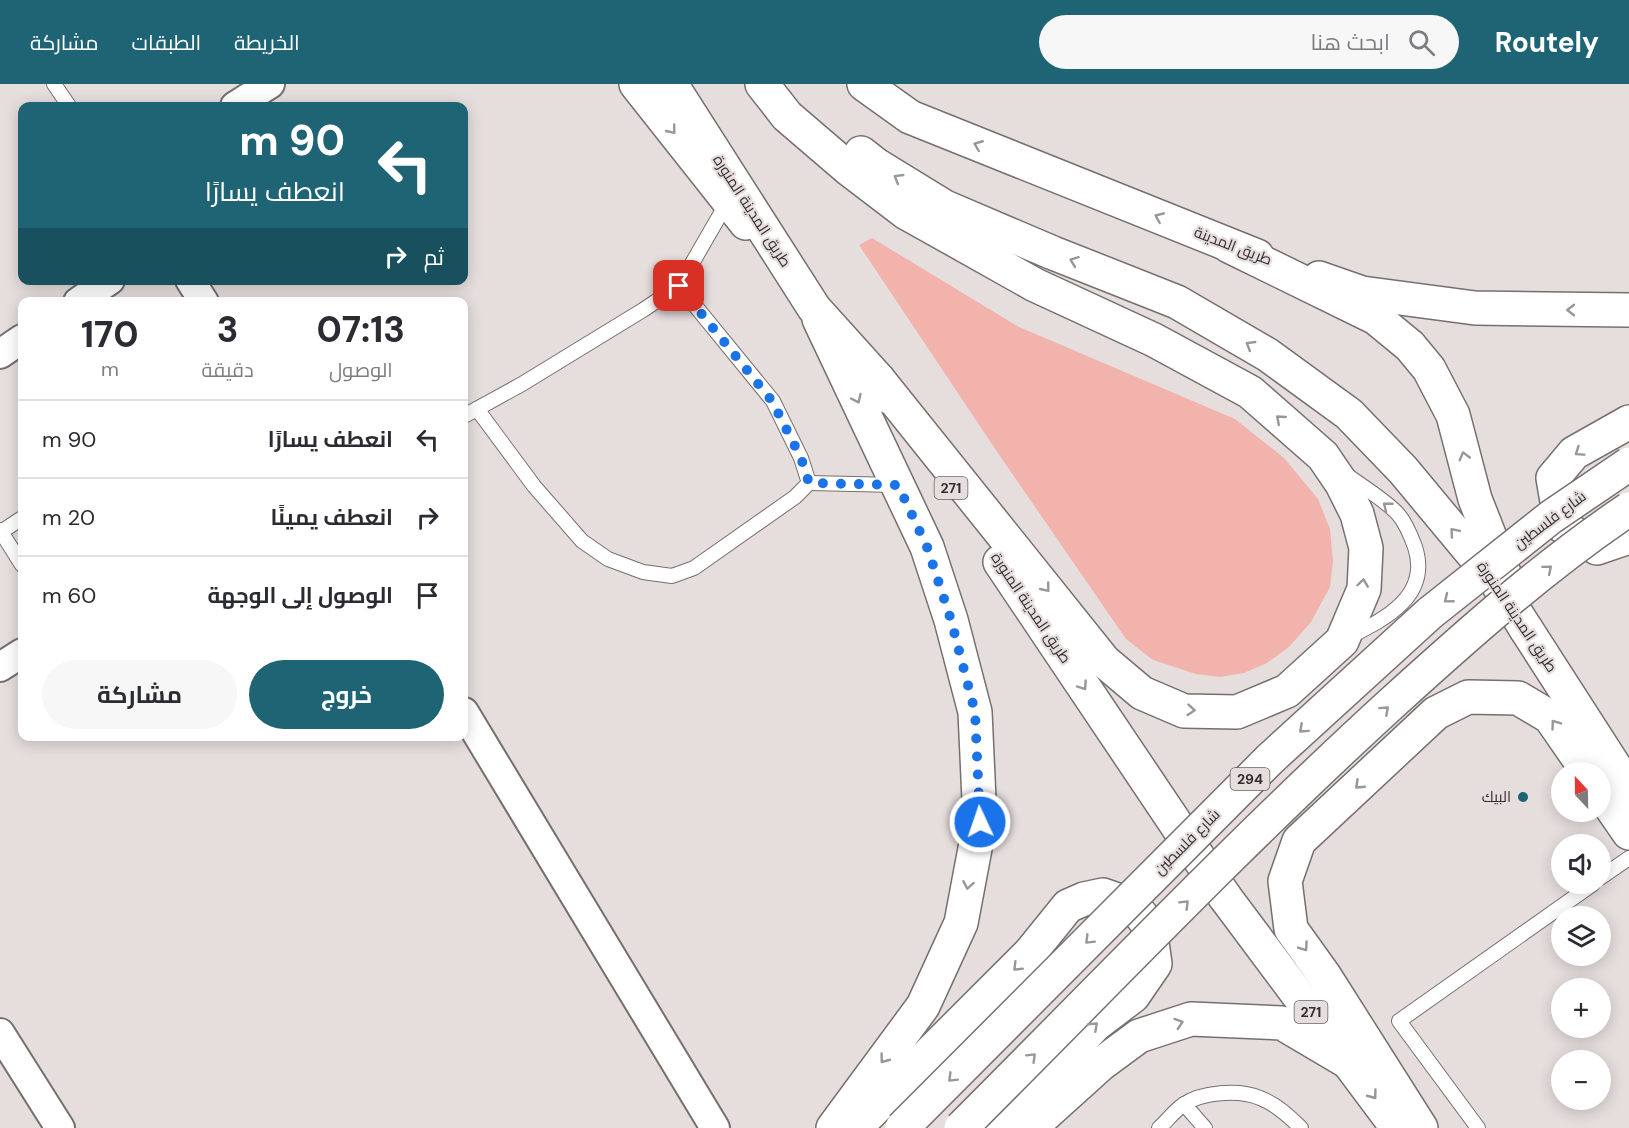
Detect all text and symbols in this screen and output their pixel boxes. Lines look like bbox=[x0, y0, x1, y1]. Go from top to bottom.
search box bbox=[1039, 15, 1459, 69]
text: Routely bbox=[1495, 24, 1599, 61]
icon: search bbox=[1405, 26, 1438, 59]
text: ابحث هنا bbox=[1310, 28, 1390, 57]
text: مشاركة bbox=[30, 29, 99, 57]
text: الطبقات bbox=[132, 29, 201, 57]
text: الخريطة bbox=[234, 29, 300, 57]
text: 90 m bbox=[239, 113, 345, 168]
one-way arrow bbox=[664, 124, 675, 135]
icon: left bbox=[366, 126, 444, 204]
one-way arrow bbox=[974, 140, 985, 152]
street label: طريق المدينة المنورة bbox=[708, 151, 796, 271]
text: انعطف يسارًا bbox=[205, 174, 345, 209]
one-way arrow bbox=[894, 174, 904, 186]
one-way arrow bbox=[1155, 212, 1166, 224]
street label: طريق المدينة bbox=[1191, 222, 1275, 270]
icon: right bbox=[379, 240, 412, 273]
text: ثم bbox=[424, 243, 444, 272]
one-way arrow bbox=[1069, 256, 1080, 269]
pin bbox=[653, 260, 704, 311]
icon: arrive bbox=[662, 269, 695, 302]
one-way arrow bbox=[1566, 304, 1575, 316]
text: 3 bbox=[217, 306, 238, 353]
text: 07:13 bbox=[317, 306, 405, 353]
text: 170 bbox=[81, 311, 139, 358]
one-way arrow bbox=[1246, 340, 1256, 352]
text: m bbox=[101, 356, 119, 382]
text: دقيقة bbox=[202, 357, 254, 383]
text: الوصول bbox=[329, 357, 393, 383]
one-way arrow bbox=[850, 393, 862, 404]
one-way arrow bbox=[1276, 415, 1287, 426]
icon: left bbox=[411, 423, 444, 456]
text: 90 m bbox=[42, 425, 96, 454]
text: انعطف يسارًا bbox=[268, 425, 393, 454]
one-way arrow bbox=[1574, 445, 1585, 456]
one-way arrow bbox=[1459, 451, 1471, 462]
road number: 271 bbox=[934, 477, 968, 499]
street label: شارع فلسطين bbox=[1510, 486, 1591, 555]
icon: right bbox=[411, 501, 444, 534]
one-way arrow bbox=[1383, 502, 1394, 513]
text: 20 m bbox=[42, 503, 95, 532]
text: انعطف يمينًا bbox=[271, 503, 393, 532]
one-way arrow bbox=[1451, 527, 1462, 538]
street label: طريق المدينة المنورة bbox=[986, 549, 1076, 667]
street label: طريق المدينة المنورة bbox=[1472, 558, 1562, 676]
one-way arrow bbox=[1542, 565, 1553, 576]
icon: arrive bbox=[411, 579, 444, 612]
one-way arrow bbox=[1357, 579, 1369, 588]
text: 60 m bbox=[42, 581, 96, 610]
text: الوصول إلى الوجهة bbox=[207, 581, 393, 610]
one-way arrow bbox=[1039, 581, 1050, 592]
one-way arrow bbox=[1444, 592, 1455, 603]
button: مشاركة bbox=[42, 660, 237, 729]
button: خروج bbox=[249, 660, 444, 729]
one-way arrow bbox=[1076, 679, 1087, 690]
one-way arrow bbox=[1186, 704, 1195, 717]
one-way arrow bbox=[1378, 706, 1389, 717]
one-way arrow bbox=[1551, 720, 1562, 731]
one-way arrow bbox=[1299, 722, 1309, 733]
north arrow bbox=[1551, 762, 1611, 822]
map controls bbox=[1551, 762, 1611, 1110]
road number: 294 bbox=[1230, 768, 1270, 790]
one-way arrow bbox=[1355, 778, 1366, 789]
place label: البيك bbox=[1482, 787, 1511, 807]
position arrow bbox=[948, 790, 1012, 854]
marker: البيك bbox=[1516, 790, 1530, 804]
street label: شارع فلسطين bbox=[1150, 805, 1225, 880]
button: sound bbox=[1551, 834, 1611, 894]
one-way arrow bbox=[962, 880, 975, 890]
one-way arrow bbox=[1177, 900, 1188, 911]
button: layers bbox=[1551, 906, 1611, 966]
one-way arrow bbox=[1086, 933, 1097, 944]
one-way arrow bbox=[1297, 940, 1308, 951]
one-way arrow bbox=[1013, 959, 1024, 970]
button: + bbox=[1551, 978, 1611, 1038]
road number: 271 bbox=[1294, 1001, 1328, 1023]
one-way arrow bbox=[1173, 1018, 1184, 1030]
one-way arrow bbox=[1087, 1023, 1098, 1034]
button: − bbox=[1551, 1050, 1611, 1110]
one-way arrow bbox=[881, 1052, 892, 1063]
one-way arrow bbox=[1025, 1053, 1036, 1064]
one-way arrow bbox=[948, 1071, 959, 1082]
one-way arrow bbox=[1366, 1088, 1377, 1099]

